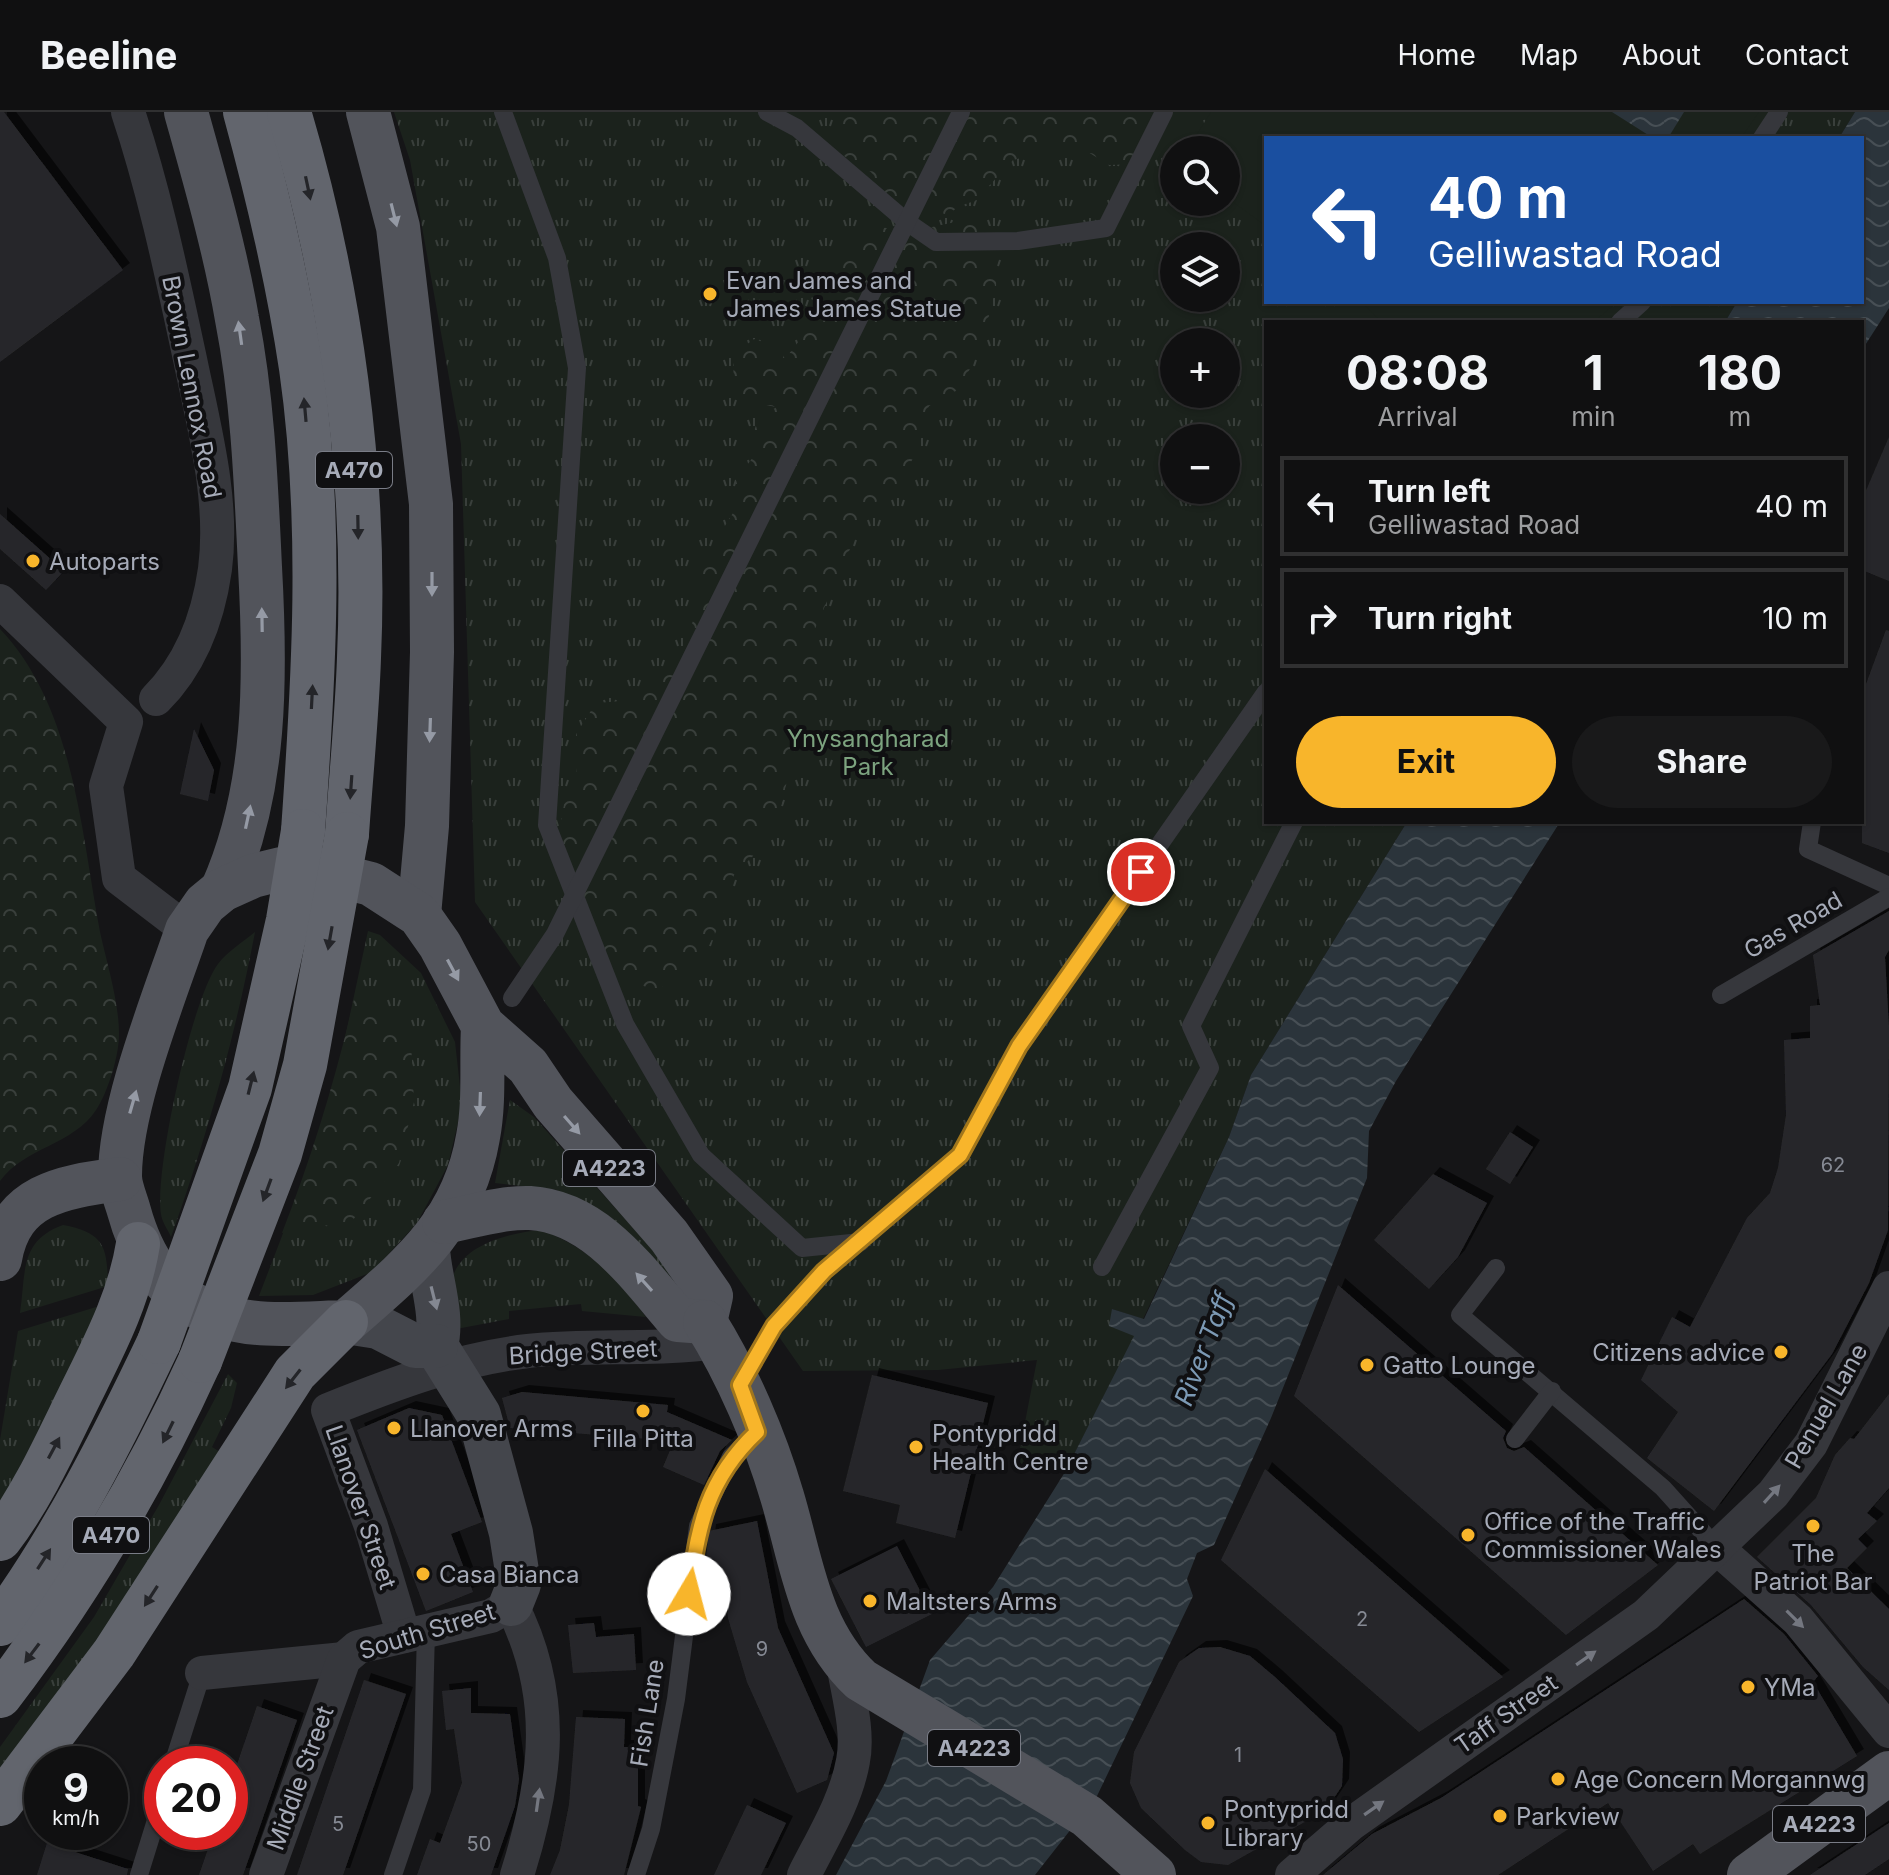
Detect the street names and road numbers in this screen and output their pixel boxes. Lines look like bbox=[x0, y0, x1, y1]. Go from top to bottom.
street label: Brown Lennox Road bbox=[156, 273, 228, 501]
road number: A470 bbox=[316, 452, 392, 488]
street label: Gas Road bbox=[1739, 885, 1847, 965]
road number: A4223 bbox=[563, 1150, 655, 1186]
street label: Bridge Street bbox=[508, 1334, 658, 1370]
street label: Penuel Lane bbox=[1779, 1338, 1873, 1474]
street label: Llanover Street bbox=[319, 1421, 403, 1593]
road number: A470 bbox=[73, 1517, 149, 1553]
street label: South Street bbox=[356, 1597, 499, 1665]
street label: Fish Lane bbox=[624, 1657, 670, 1769]
street label: Taff Street bbox=[1449, 1668, 1563, 1760]
street label: Middle Street bbox=[261, 1702, 340, 1854]
road number: A4223 bbox=[928, 1730, 1020, 1766]
road number: A4223 bbox=[1773, 1806, 1865, 1842]

